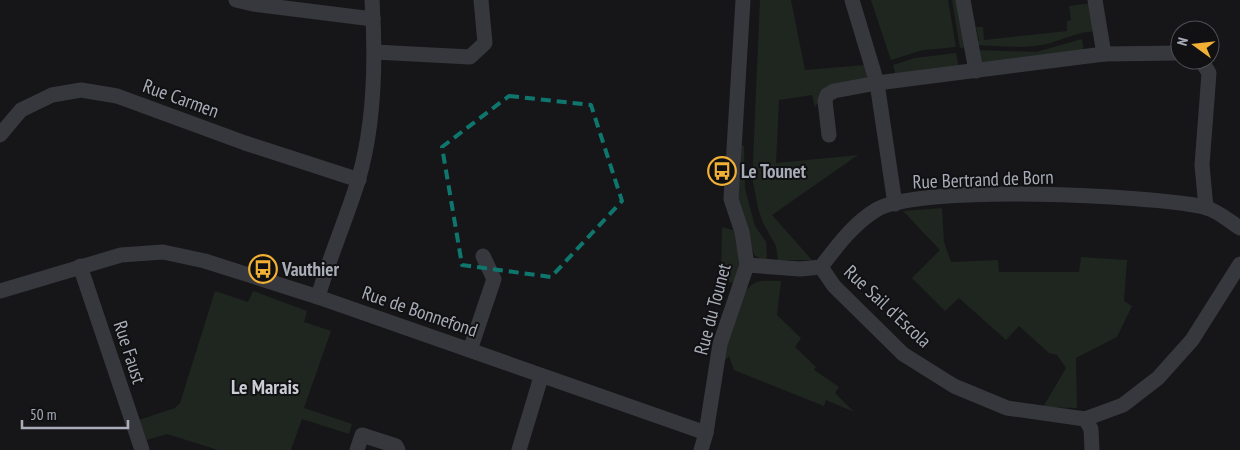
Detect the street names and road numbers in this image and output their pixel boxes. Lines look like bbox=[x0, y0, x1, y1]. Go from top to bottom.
street label: Rue Carmen bbox=[140, 73, 222, 123]
street label: Rue Bertrand de Born bbox=[912, 165, 1054, 193]
street label: Rue du Tounet bbox=[688, 260, 736, 357]
street label: Rue Sail d'Escola bbox=[839, 260, 937, 352]
street label: Rue de Bonnefond bbox=[359, 280, 481, 342]
street label: Rue Faust bbox=[109, 318, 152, 387]

